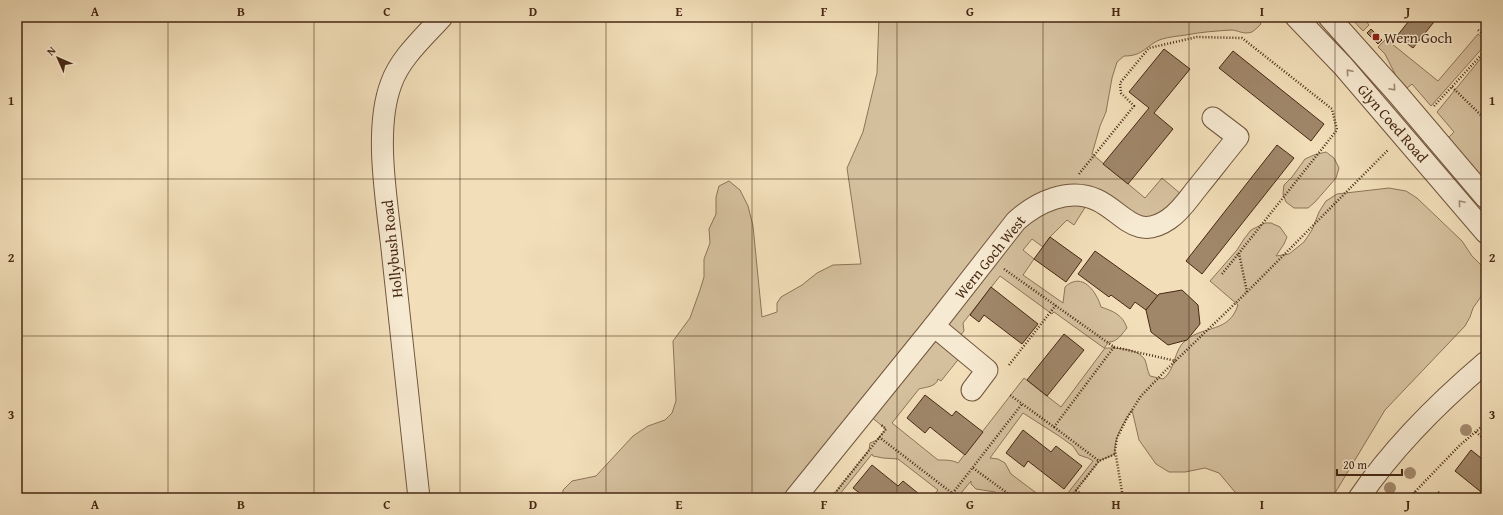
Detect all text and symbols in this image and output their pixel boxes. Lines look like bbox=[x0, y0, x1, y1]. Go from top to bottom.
text: A bbox=[91, 2, 100, 21]
text: B bbox=[237, 2, 245, 21]
text: C bbox=[383, 2, 391, 21]
text: D bbox=[529, 2, 537, 21]
text: E bbox=[676, 2, 683, 21]
text: F bbox=[821, 2, 828, 21]
text: G bbox=[966, 2, 974, 21]
text: H bbox=[1111, 2, 1121, 21]
text: I bbox=[1260, 2, 1264, 21]
text: J bbox=[1404, 2, 1411, 21]
place label: Wern Goch bbox=[1384, 27, 1453, 48]
marker: Wern Goch bbox=[1371, 32, 1381, 42]
north arrow bbox=[38, 38, 78, 78]
text: N bbox=[43, 42, 60, 59]
one-way arrow bbox=[1347, 70, 1354, 77]
street label: Glyn Coed Road bbox=[1353, 79, 1433, 167]
one-way arrow bbox=[1388, 83, 1395, 91]
text: 1 bbox=[8, 91, 14, 110]
text: 1 bbox=[1489, 91, 1495, 110]
street label: Hollybush Road bbox=[376, 199, 408, 299]
one-way arrow bbox=[1458, 200, 1465, 208]
street label: Wern Goch West bbox=[950, 210, 1031, 303]
text: 2 bbox=[8, 248, 15, 267]
text: 2 bbox=[1489, 248, 1496, 267]
text: 3 bbox=[8, 405, 14, 424]
text: 3 bbox=[1489, 405, 1495, 424]
scale bar bbox=[1337, 451, 1402, 477]
text: 20 m bbox=[1343, 456, 1367, 473]
text: A bbox=[91, 495, 100, 514]
text: B bbox=[237, 495, 245, 514]
text: C bbox=[383, 495, 391, 514]
text: D bbox=[529, 495, 537, 514]
text: E bbox=[676, 495, 683, 514]
text: F bbox=[821, 495, 828, 514]
text: G bbox=[966, 495, 974, 514]
text: H bbox=[1111, 495, 1121, 514]
text: I bbox=[1260, 495, 1264, 514]
text: J bbox=[1404, 495, 1411, 514]

